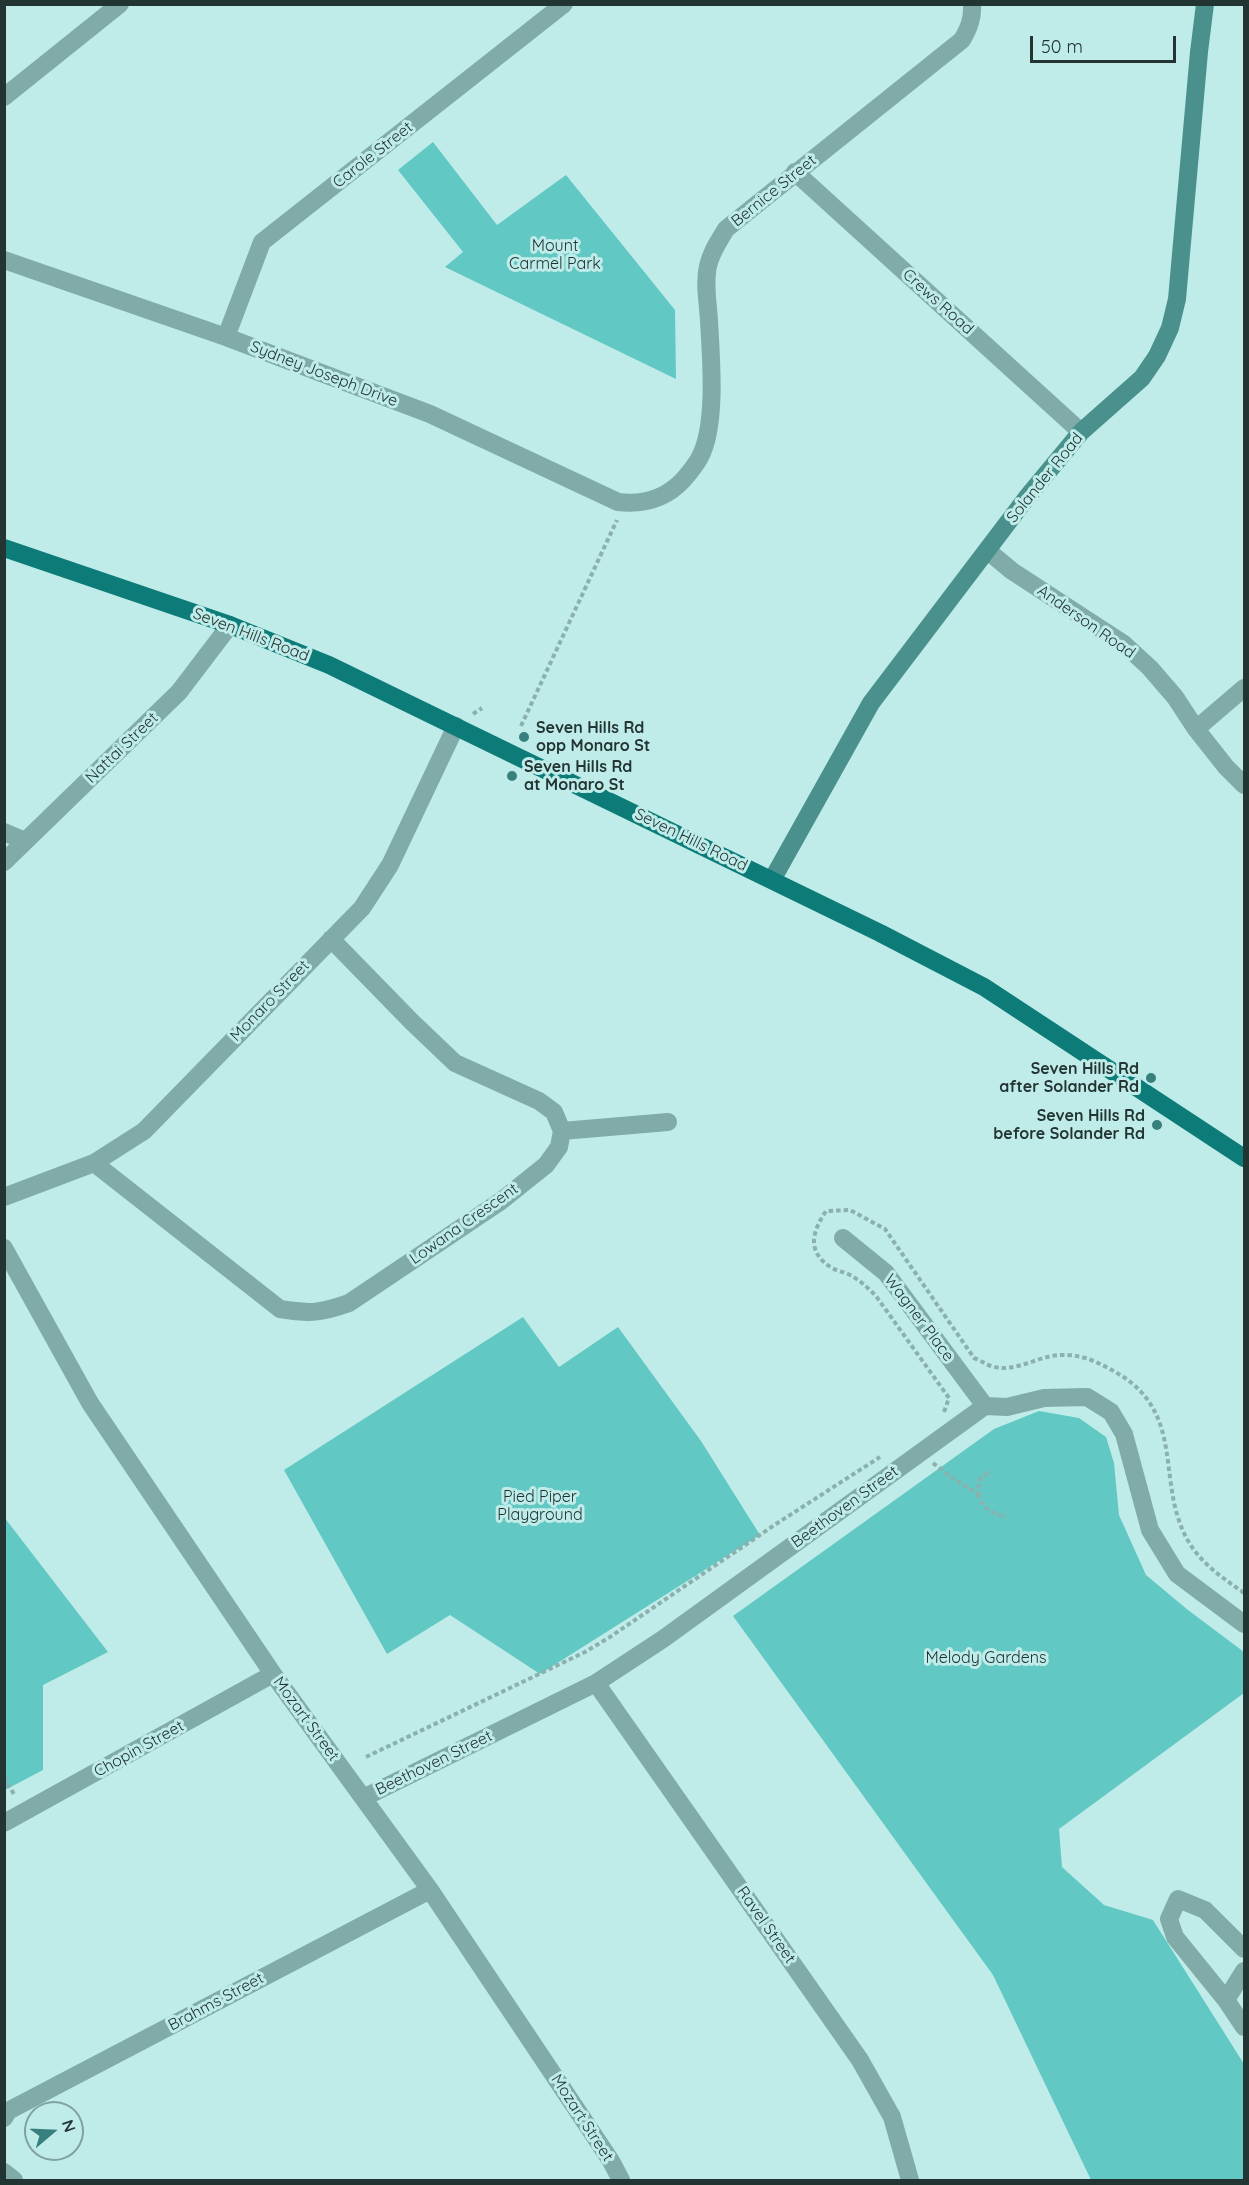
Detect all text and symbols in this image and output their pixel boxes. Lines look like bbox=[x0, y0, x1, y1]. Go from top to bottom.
scale bar bbox=[1033, 24, 1178, 62]
text: 50 m bbox=[1041, 35, 1083, 58]
street label: Carole Street bbox=[329, 118, 417, 192]
street label: Bernice Street bbox=[728, 151, 820, 231]
park label: Mount Carmel Park bbox=[509, 236, 601, 274]
street label: Crews Road bbox=[899, 265, 977, 339]
street label: Sydney Joseph Drive bbox=[248, 337, 400, 411]
street label: Solander Road bbox=[1003, 429, 1087, 527]
street label: Anderson Road bbox=[1033, 581, 1139, 663]
street label: Seven Hills Road bbox=[190, 604, 312, 666]
street label: Nattai Street bbox=[82, 709, 162, 787]
place label: Seven Hills Rd opp Monaro St bbox=[536, 718, 650, 756]
marker: Seven Hills Rd opp Monaro St bbox=[517, 730, 531, 744]
place label: Seven Hills Rd at Monaro St bbox=[524, 757, 632, 795]
marker: Seven Hills Rd at Monaro St bbox=[505, 769, 519, 783]
street label: Seven Hills Road bbox=[632, 804, 750, 876]
street label: Monaro Street bbox=[226, 956, 314, 1046]
place label: Seven Hills Rd after Solander Rd bbox=[999, 1059, 1139, 1097]
marker: Seven Hills Rd after Solander Rd bbox=[1144, 1071, 1158, 1085]
place label: Seven Hills Rd before Solander Rd bbox=[993, 1106, 1145, 1144]
marker: Seven Hills Rd before Solander Rd bbox=[1150, 1118, 1164, 1132]
street label: Lowana Crescent bbox=[406, 1179, 522, 1269]
street label: Wagner Place bbox=[880, 1271, 958, 1365]
street label: Beethoven Street bbox=[788, 1462, 902, 1552]
park label: Pied Piper Playground bbox=[497, 1487, 583, 1525]
park label: Melody Gardens bbox=[926, 1648, 1046, 1668]
street label: Mozart Street bbox=[269, 1673, 343, 1765]
street label: Chopin Street bbox=[91, 1716, 187, 1782]
street label: Beethoven Street bbox=[373, 1726, 495, 1800]
street label: Ravel Street bbox=[732, 1883, 800, 1967]
street label: Brahms Street bbox=[165, 1969, 267, 2035]
street label: Mozart Street bbox=[547, 2071, 617, 2165]
north arrow bbox=[24, 2101, 84, 2161]
text: N bbox=[58, 2117, 80, 2135]

